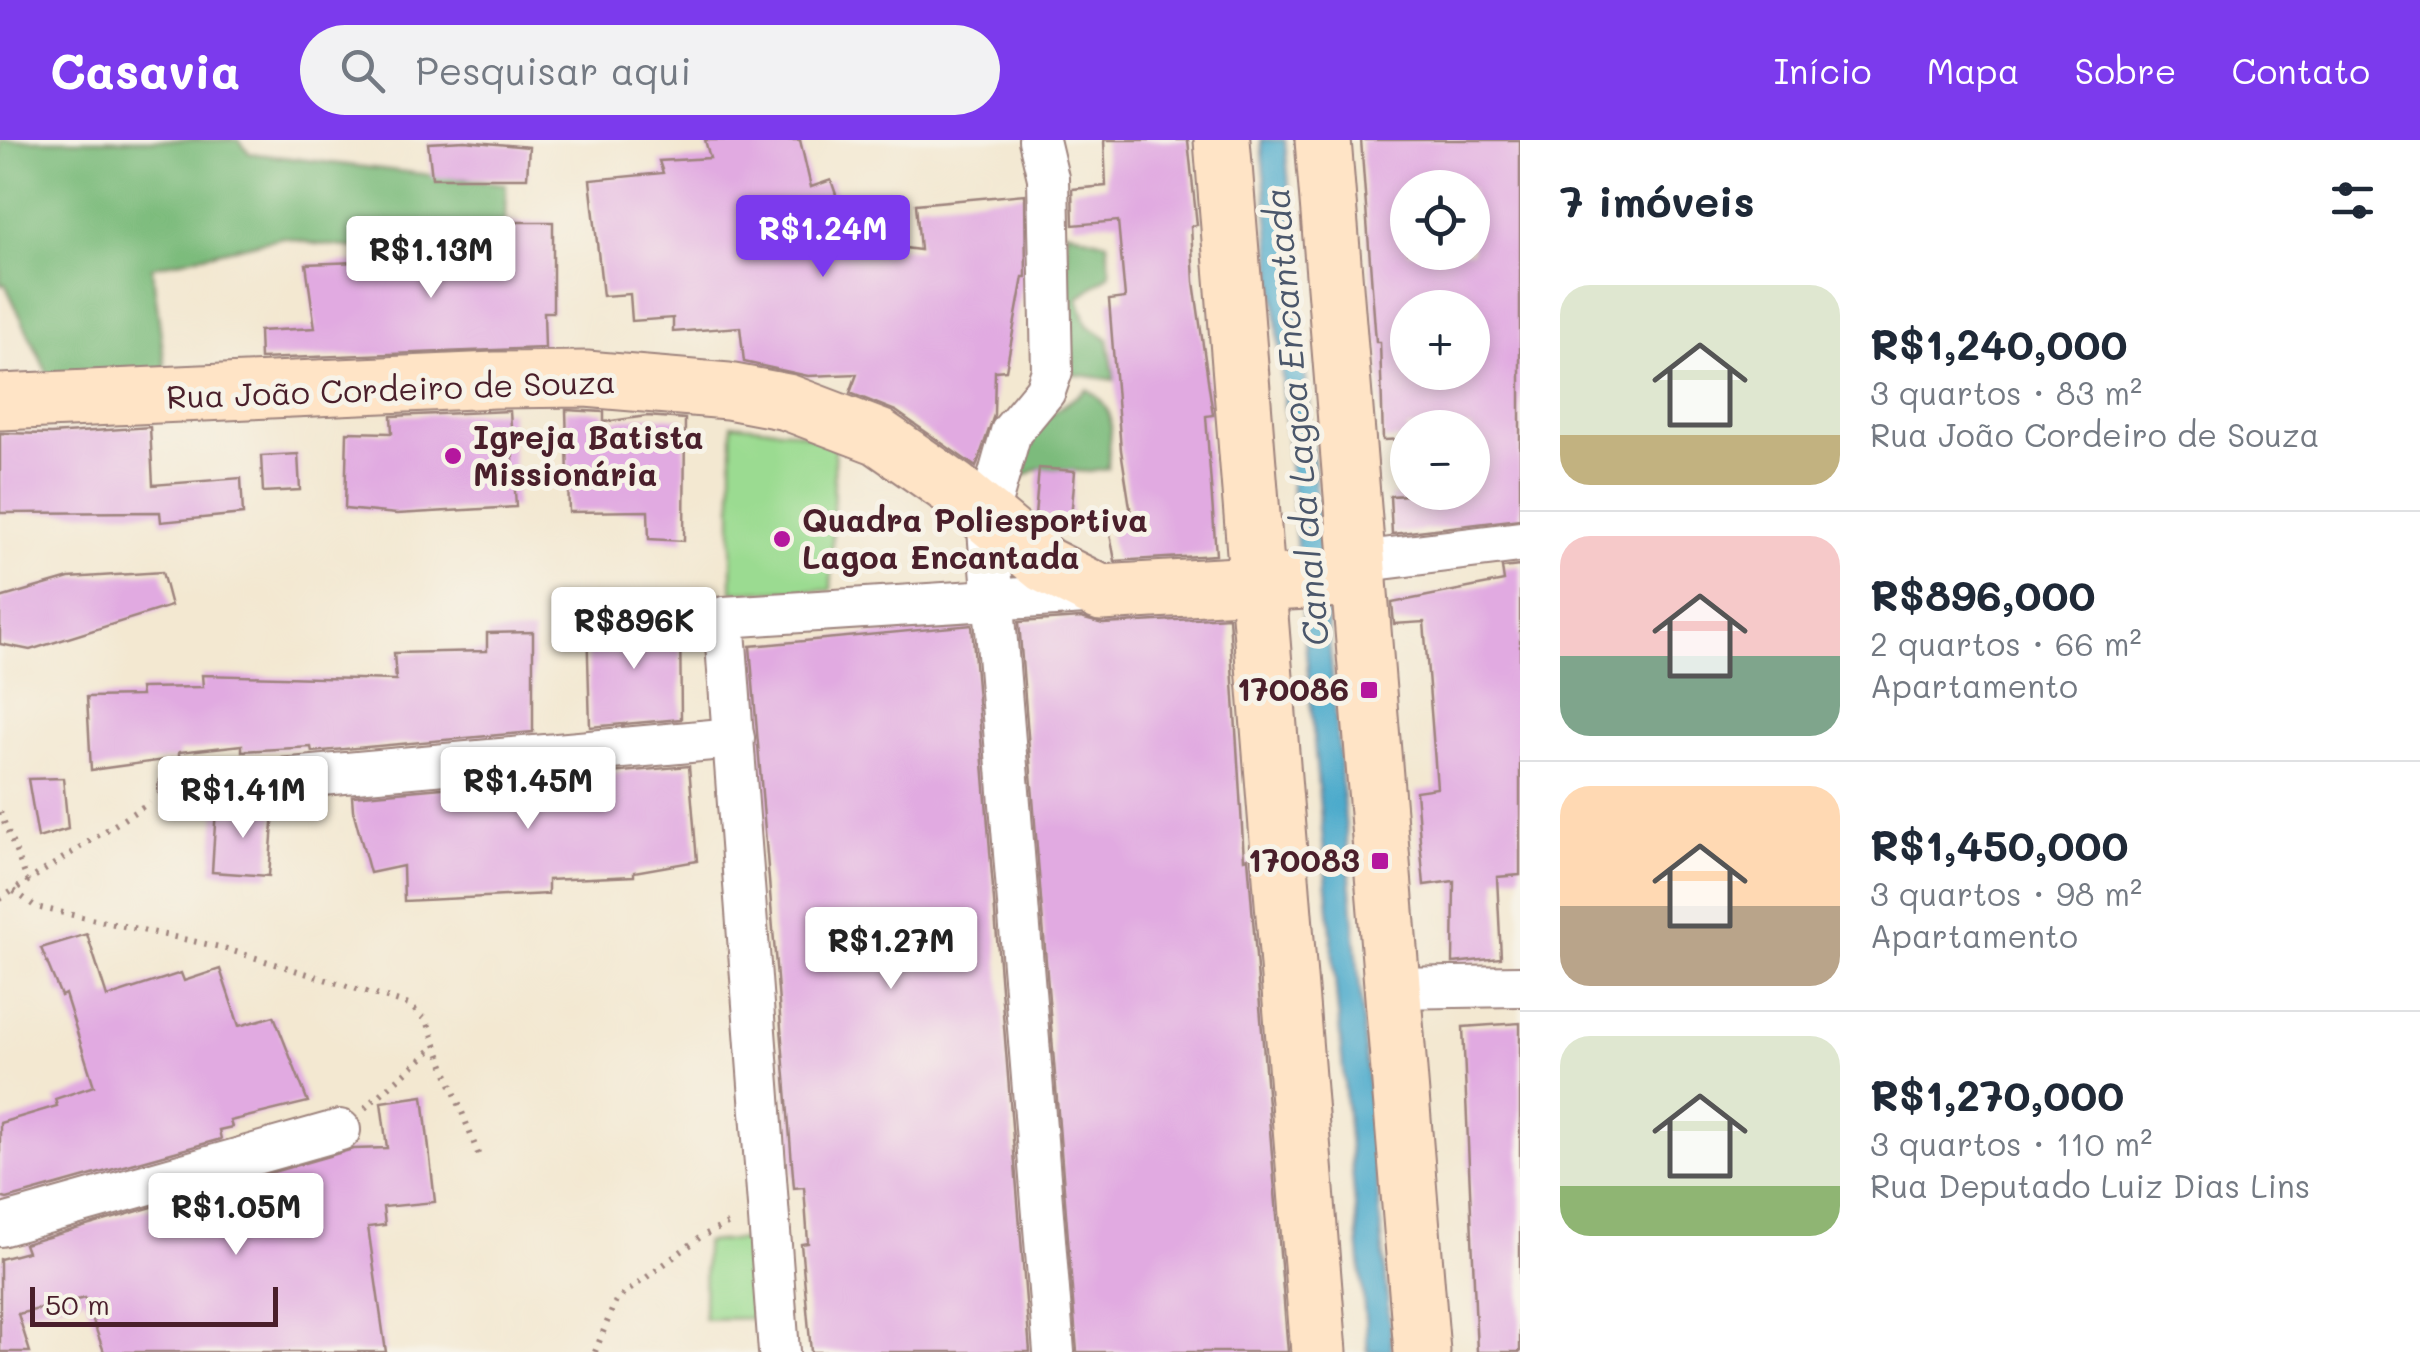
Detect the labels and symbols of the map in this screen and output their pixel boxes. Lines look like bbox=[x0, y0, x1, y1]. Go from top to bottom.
water label: Canal da Lagoa Encantada bbox=[1252, 186, 1338, 648]
pin: R$1.24M bbox=[731, 195, 915, 280]
pin: R$1.13M bbox=[339, 216, 523, 301]
street label: Rua João Cordeiro de Souza bbox=[166, 359, 616, 417]
place label: Igreja Batista Missionária bbox=[473, 415, 704, 494]
marker: Igreja Batista Missionária bbox=[442, 445, 464, 467]
place label: Quadra Poliesportiva Lagoa Encantada bbox=[802, 498, 1148, 577]
marker: Quadra Poliesportiva Lagoa Encantada bbox=[771, 528, 793, 550]
pin: R$896K bbox=[553, 587, 715, 672]
place label: 170086 bbox=[1237, 667, 1349, 709]
marker: 170086 bbox=[1358, 679, 1380, 701]
pin: R$1.45M bbox=[436, 747, 620, 832]
pin: R$1.41M bbox=[151, 756, 335, 841]
place label: 170083 bbox=[1248, 838, 1360, 880]
marker: 170083 bbox=[1369, 850, 1391, 872]
pin: R$1.27M bbox=[799, 907, 983, 992]
pin: R$1.05M bbox=[144, 1173, 328, 1258]
scale bar bbox=[30, 1282, 278, 1326]

